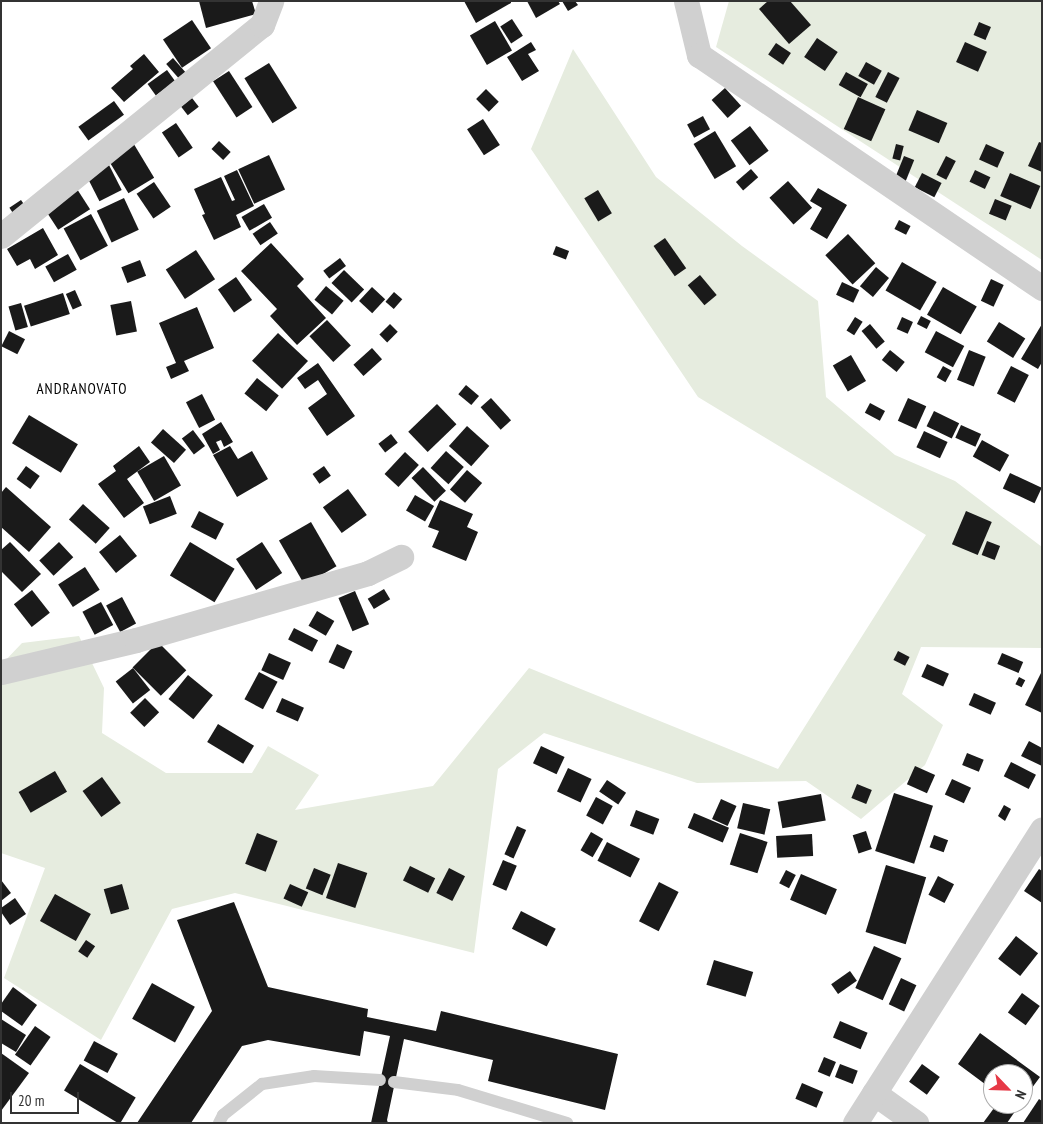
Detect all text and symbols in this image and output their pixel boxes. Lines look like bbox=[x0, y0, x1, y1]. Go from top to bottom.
district label: ANDRANOVATO bbox=[35, 380, 129, 398]
north arrow bbox=[983, 1064, 1033, 1114]
scale bar bbox=[12, 1082, 81, 1114]
text: N bbox=[1011, 1088, 1031, 1102]
text: 20 m bbox=[18, 1091, 44, 1110]

